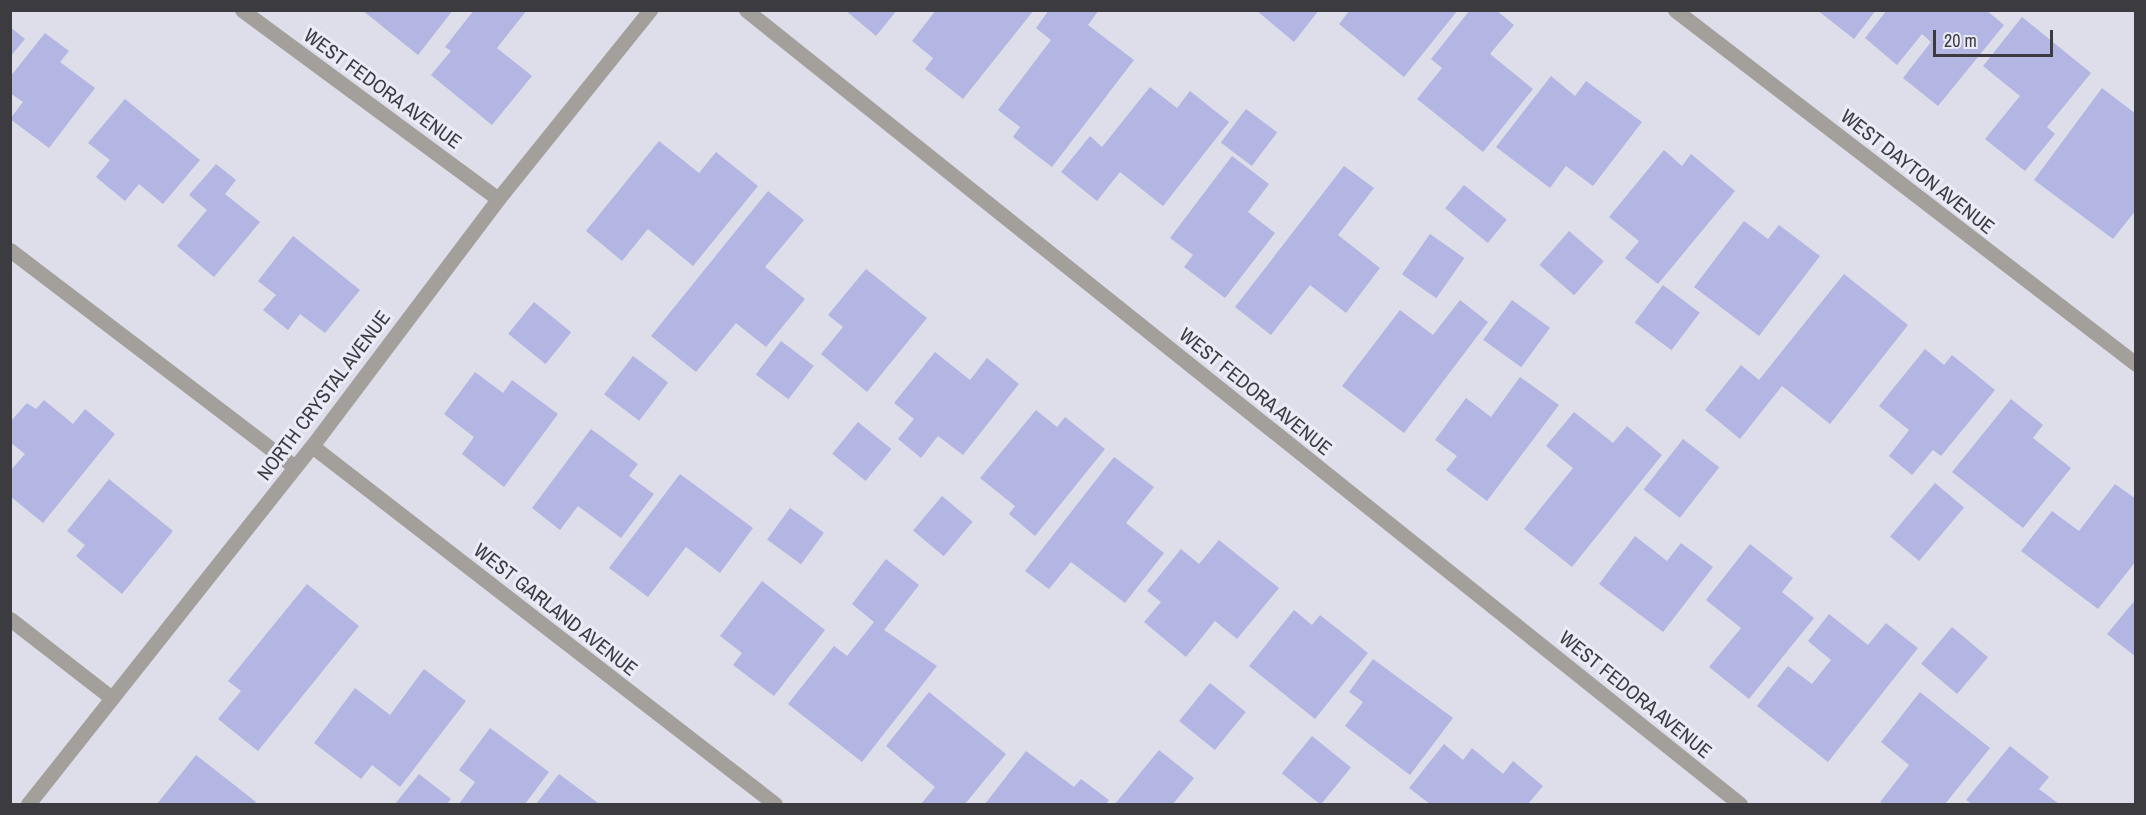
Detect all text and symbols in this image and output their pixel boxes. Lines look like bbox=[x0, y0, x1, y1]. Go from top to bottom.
scale bar bbox=[1936, 18, 2056, 56]
street label: WEST FEDORA AVENUE bbox=[299, 22, 467, 154]
text: 20 m bbox=[1944, 28, 1977, 53]
street label: WEST DAYTON AVENUE bbox=[1836, 103, 2000, 239]
street label: NORTH CRYSTAL AVENUE bbox=[251, 305, 395, 485]
street label: WEST FEDORA AVENUE bbox=[1174, 322, 1338, 460]
street label: WEST GARLAND AVENUE bbox=[469, 537, 643, 681]
street label: WEST FEDORA AVENUE bbox=[1554, 625, 1718, 763]

